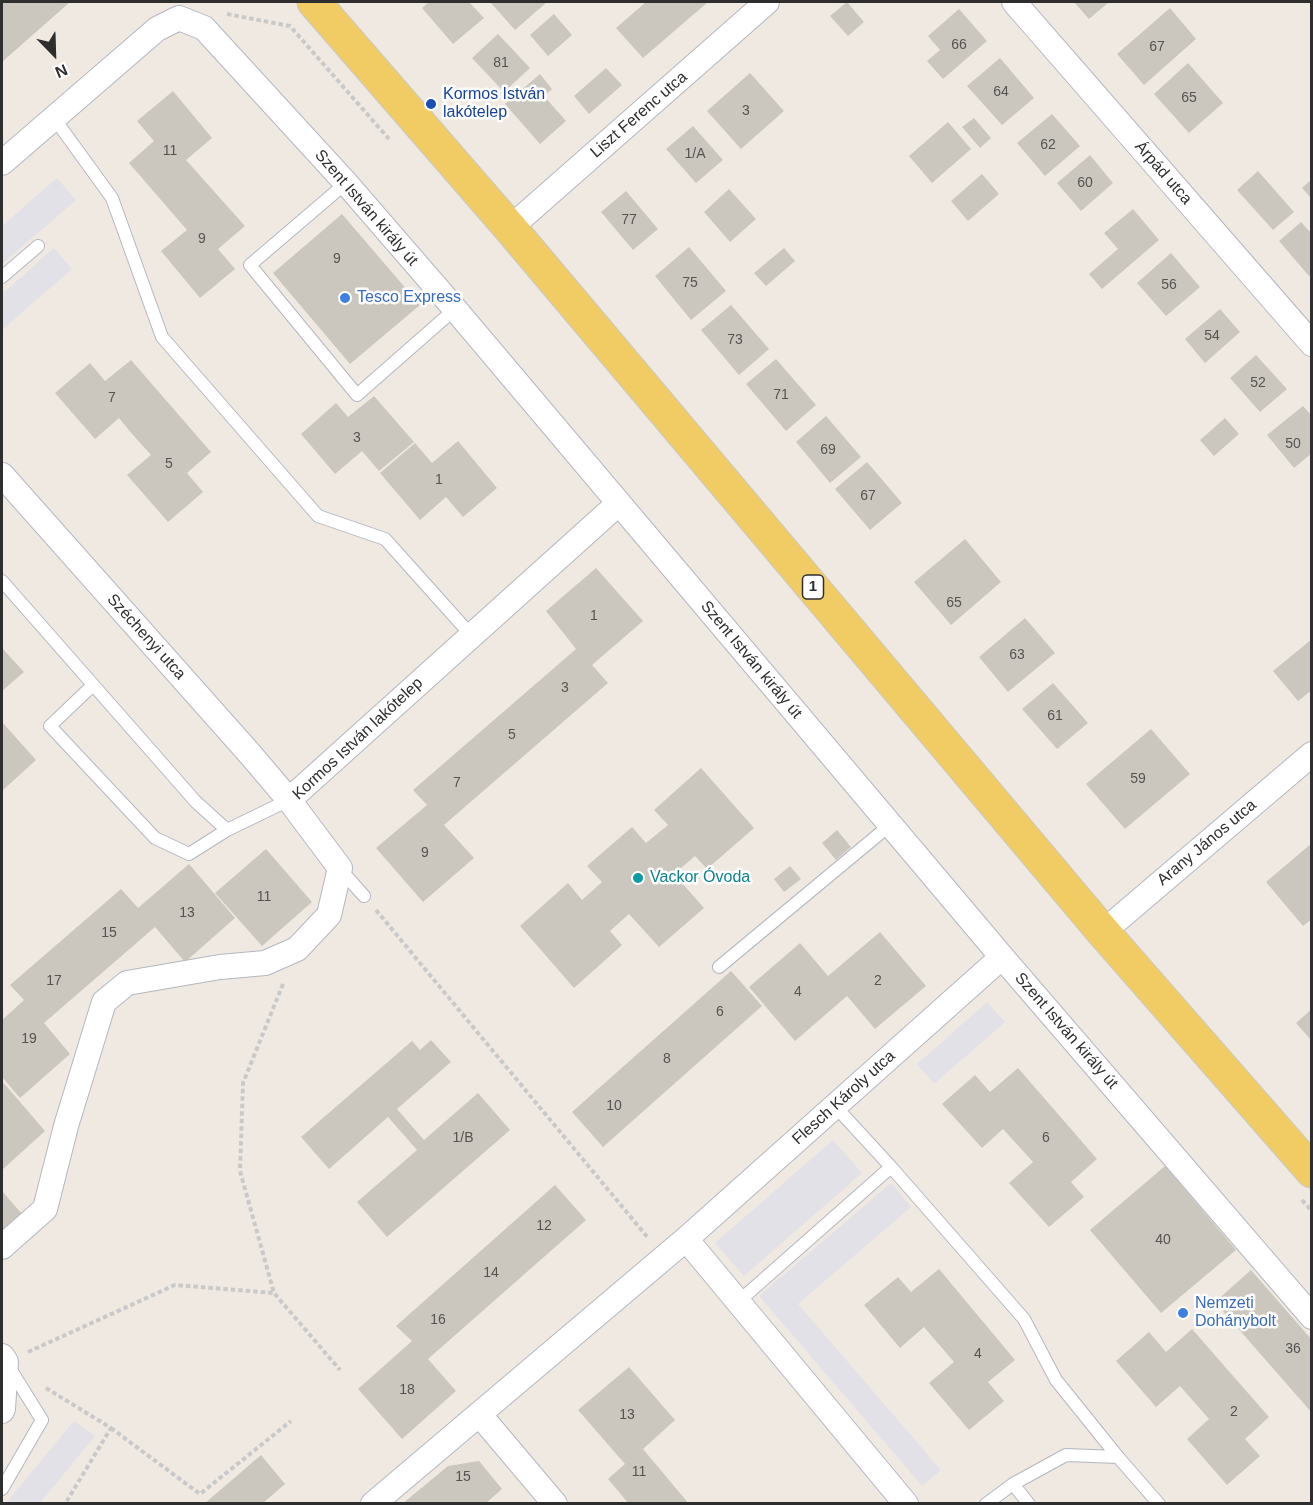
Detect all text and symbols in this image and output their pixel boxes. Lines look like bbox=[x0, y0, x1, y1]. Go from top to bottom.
north arrow bbox=[24, 24, 84, 84]
house number: 66 bbox=[951, 37, 967, 53]
house number: 67 bbox=[1149, 39, 1165, 55]
house number: 81 bbox=[493, 55, 509, 71]
text: N bbox=[53, 61, 70, 81]
street label: Liszt Ferenc utca bbox=[587, 68, 691, 162]
house number: 64 bbox=[993, 84, 1009, 100]
place label: Kormos István lakótelep bbox=[443, 85, 545, 123]
house number: 65 bbox=[1181, 90, 1197, 106]
marker: Kormos István lakótelep bbox=[424, 97, 438, 111]
house number: 3 bbox=[742, 103, 750, 119]
house number: 62 bbox=[1040, 137, 1056, 153]
street label: Árpád utca bbox=[1130, 138, 1196, 208]
house number: 11 bbox=[163, 143, 177, 159]
street label: Szent István király út bbox=[310, 146, 422, 270]
house number: 1/A bbox=[684, 146, 706, 162]
house number: 60 bbox=[1077, 175, 1093, 191]
house number: 77 bbox=[621, 212, 637, 228]
house number: 9 bbox=[198, 231, 206, 247]
house number: 9 bbox=[333, 251, 341, 267]
house number: 75 bbox=[682, 275, 698, 291]
house number: 56 bbox=[1161, 277, 1177, 293]
place label: Tesco Express bbox=[357, 288, 461, 308]
marker: Tesco Express bbox=[338, 291, 352, 305]
house number: 54 bbox=[1204, 328, 1220, 344]
house number: 73 bbox=[727, 332, 743, 348]
house number: 52 bbox=[1250, 375, 1266, 391]
house number: 71 bbox=[773, 387, 789, 403]
house number: 7 bbox=[108, 390, 116, 406]
house number: 3 bbox=[353, 430, 361, 446]
house number: 50 bbox=[1285, 436, 1301, 452]
house number: 69 bbox=[820, 442, 836, 458]
house number: 5 bbox=[165, 456, 173, 472]
house number: 1 bbox=[435, 472, 443, 488]
house number: 67 bbox=[860, 488, 876, 504]
road number: 1 bbox=[802, 575, 824, 599]
street label: Széchenyi utca bbox=[103, 590, 189, 684]
house number: 65 bbox=[946, 595, 962, 611]
street label: Szent István király út bbox=[696, 597, 806, 723]
house number: 1 bbox=[590, 608, 598, 624]
house number: 63 bbox=[1009, 647, 1025, 663]
street label: Kormos István lakótelep bbox=[289, 674, 427, 804]
house number: 3 bbox=[561, 680, 569, 696]
house number: 61 bbox=[1047, 708, 1063, 724]
house number: 5 bbox=[508, 727, 516, 743]
house number: 59 bbox=[1130, 771, 1146, 787]
house number: 7 bbox=[453, 775, 461, 791]
street label: Arany János utca bbox=[1153, 796, 1261, 890]
house number: 9 bbox=[421, 845, 429, 861]
place label: Vackor Óvoda bbox=[650, 868, 750, 888]
marker: Vackor Óvoda bbox=[631, 871, 645, 885]
house number: 11 bbox=[257, 889, 271, 905]
house number: 13 bbox=[179, 905, 195, 921]
house number: 15 bbox=[101, 925, 117, 941]
street label: Szent István király út bbox=[1010, 969, 1122, 1093]
house number: 17 bbox=[46, 973, 62, 989]
house number: 2 bbox=[874, 973, 882, 989]
house number: 4 bbox=[794, 984, 802, 1000]
house number: 6 bbox=[716, 1004, 724, 1020]
house number: 19 bbox=[21, 1031, 37, 1047]
street label: Flesch Károly utca bbox=[789, 1047, 899, 1149]
house number: 8 bbox=[663, 1051, 671, 1067]
house number: 10 bbox=[606, 1098, 622, 1114]
house number: 1/B bbox=[452, 1130, 474, 1146]
house number: 6 bbox=[1042, 1130, 1050, 1146]
house number: 12 bbox=[536, 1218, 552, 1234]
house number: 40 bbox=[1155, 1232, 1171, 1248]
house number: 14 bbox=[483, 1265, 499, 1281]
place label: Nemzeti Dohánybolt bbox=[1195, 1294, 1276, 1332]
marker: Nemzeti Dohánybolt bbox=[1176, 1306, 1190, 1320]
house number: 16 bbox=[430, 1312, 446, 1328]
house number: 36 bbox=[1285, 1341, 1301, 1357]
house number: 4 bbox=[974, 1346, 982, 1362]
house number: 18 bbox=[399, 1382, 415, 1398]
house number: 2 bbox=[1230, 1404, 1238, 1420]
house number: 13 bbox=[619, 1407, 635, 1423]
house number: 11 bbox=[632, 1464, 646, 1480]
house number: 15 bbox=[455, 1469, 471, 1485]

